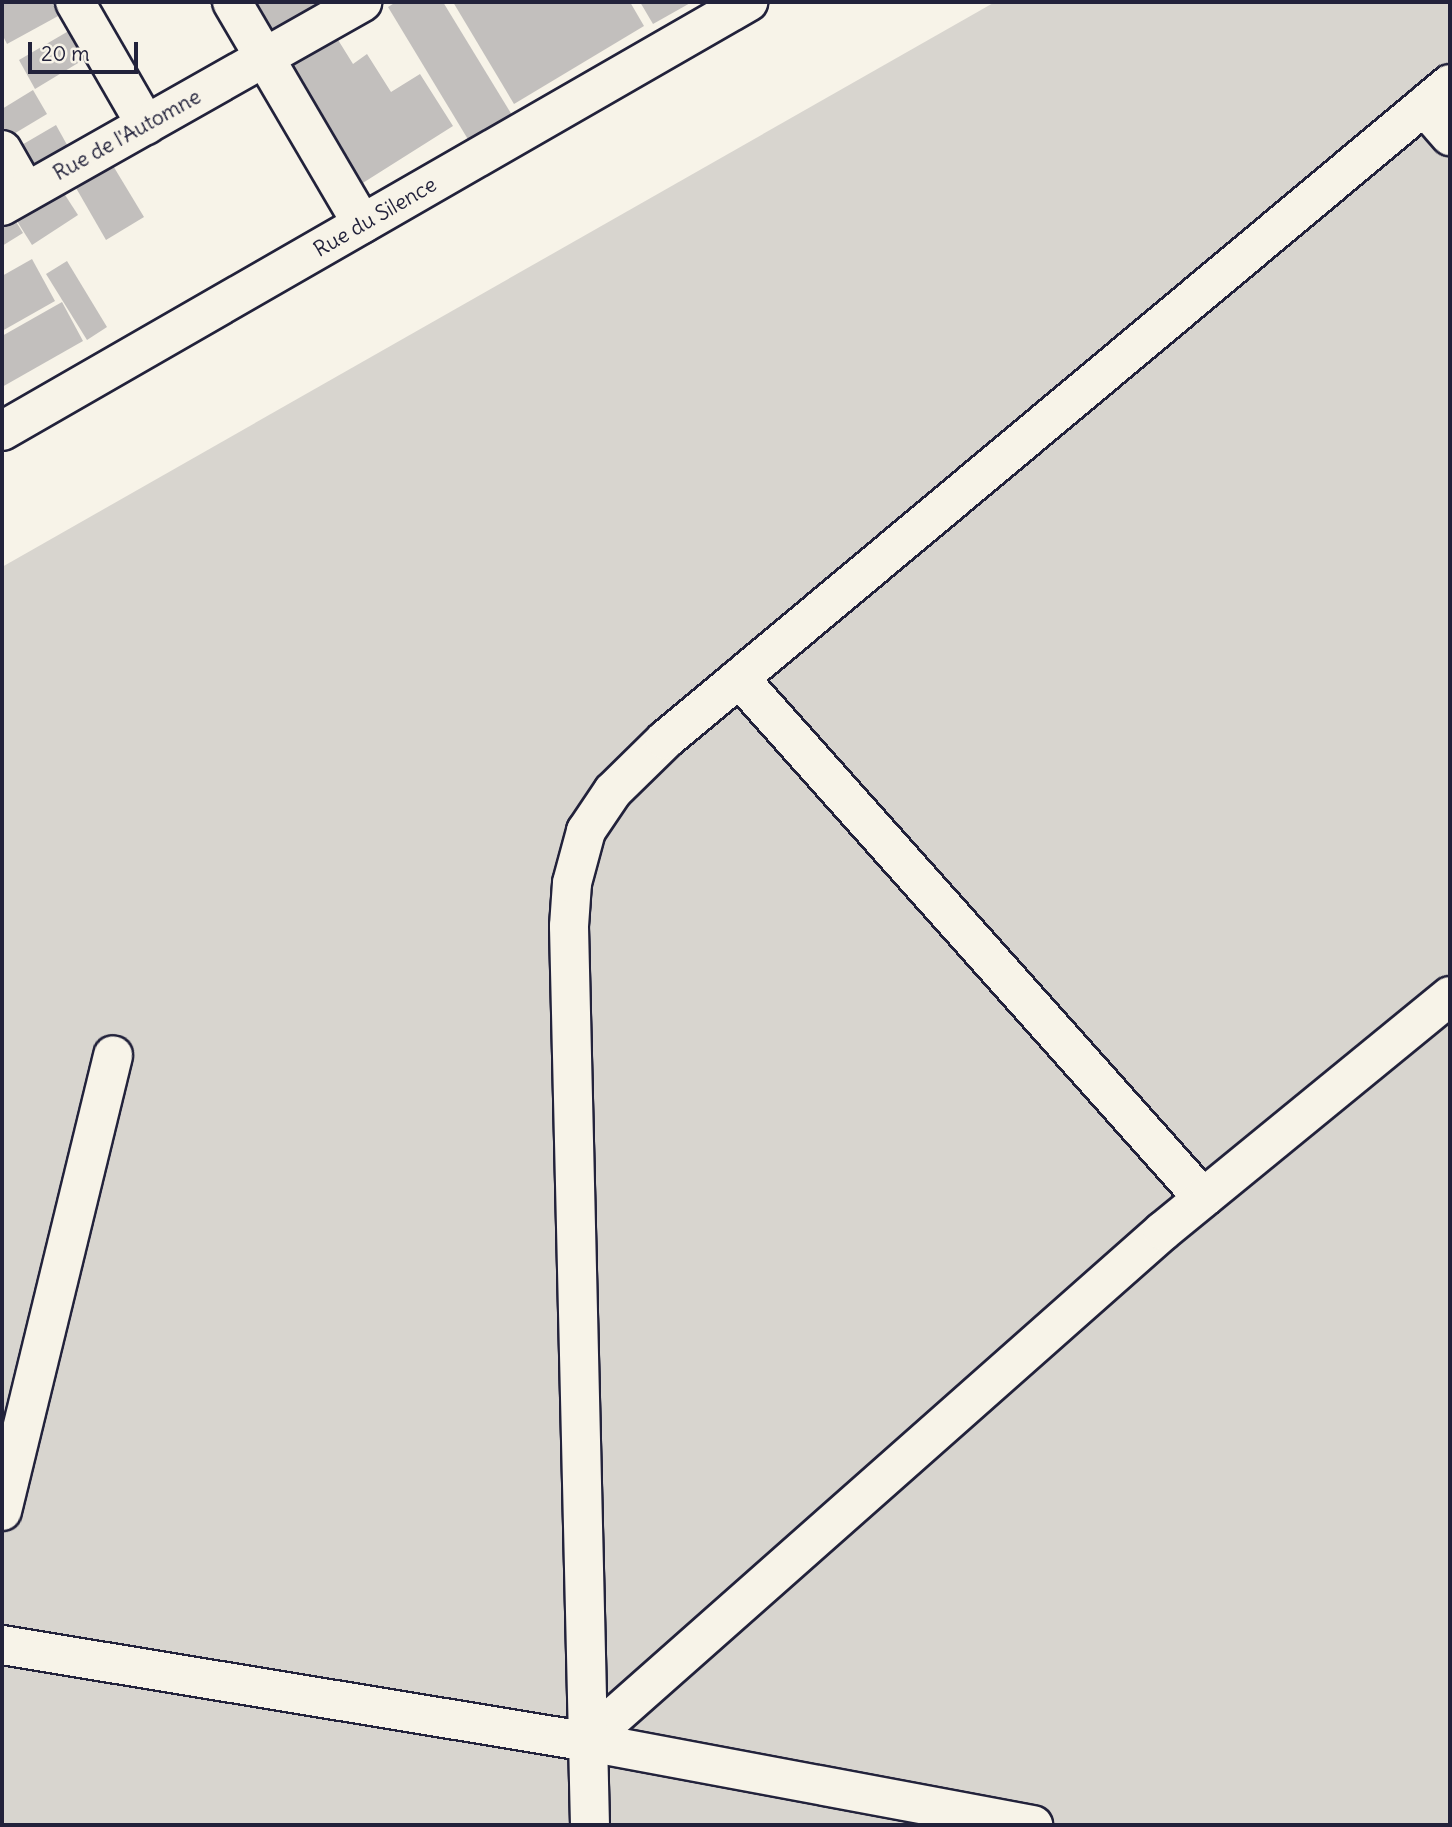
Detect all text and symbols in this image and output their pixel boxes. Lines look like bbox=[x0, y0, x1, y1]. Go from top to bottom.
scale bar bbox=[32, 28, 142, 72]
text: 20 m bbox=[41, 40, 90, 67]
street label: Rue de l'Automne bbox=[49, 84, 205, 186]
street label: Rue du Silence bbox=[309, 172, 441, 262]

